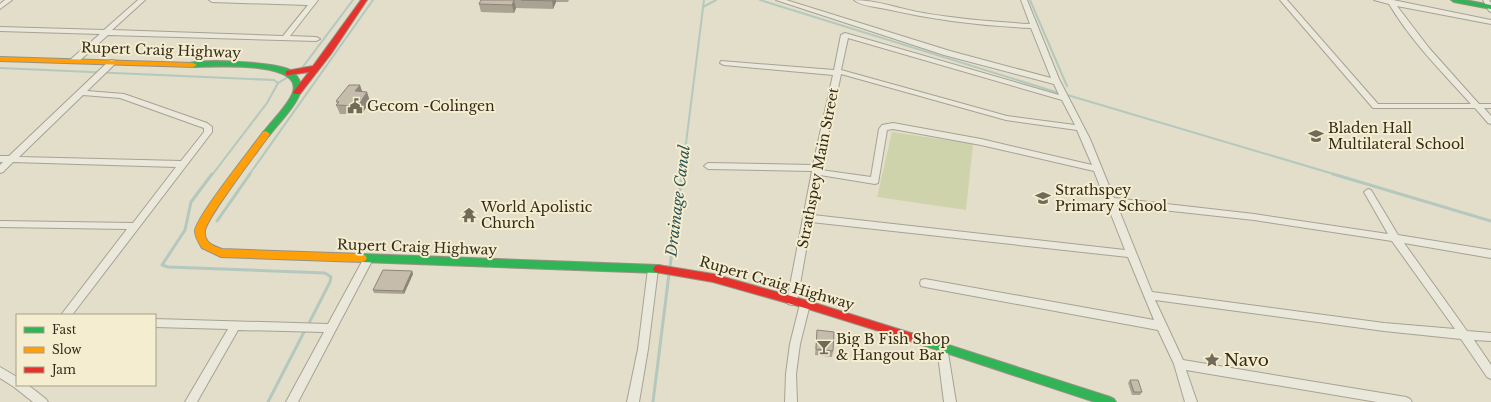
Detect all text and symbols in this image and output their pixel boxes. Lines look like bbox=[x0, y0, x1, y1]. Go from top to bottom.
street label: Rupert Craig Highway bbox=[81, 38, 241, 62]
street label: Strathspey Main Street bbox=[794, 85, 843, 250]
public building icon: Gecom -Colingen bbox=[346, 97, 364, 115]
place label: Gecom -Colingen bbox=[367, 97, 495, 115]
place label: Bladen Hall Multilateral School bbox=[1328, 119, 1465, 153]
school or university icon: Bladen Hall Multilateral School bbox=[1307, 127, 1325, 145]
water label: Drainage Canal bbox=[661, 144, 694, 259]
place label: Strathspey Primary School bbox=[1055, 181, 1168, 215]
school or university icon: Strathspey Primary School bbox=[1034, 189, 1052, 207]
place label: World Apolistic Church bbox=[480, 198, 593, 232]
temple icon: World Apolistic Church bbox=[460, 206, 478, 224]
street label: Rupert Craig Highway bbox=[337, 235, 497, 259]
street label: Rupert Craig Highway bbox=[697, 252, 857, 314]
legend bbox=[16, 314, 156, 386]
text: Fast bbox=[52, 322, 77, 337]
place label: Big B Fish Shop & Hangout Bar bbox=[836, 330, 950, 364]
bar icon: Big B Fish Shop & Hangout Bar bbox=[815, 338, 833, 356]
text: Slow bbox=[52, 342, 82, 357]
place label: Navo bbox=[1224, 350, 1269, 371]
place icon: Navo bbox=[1203, 351, 1221, 369]
text: Jam bbox=[50, 362, 76, 377]

